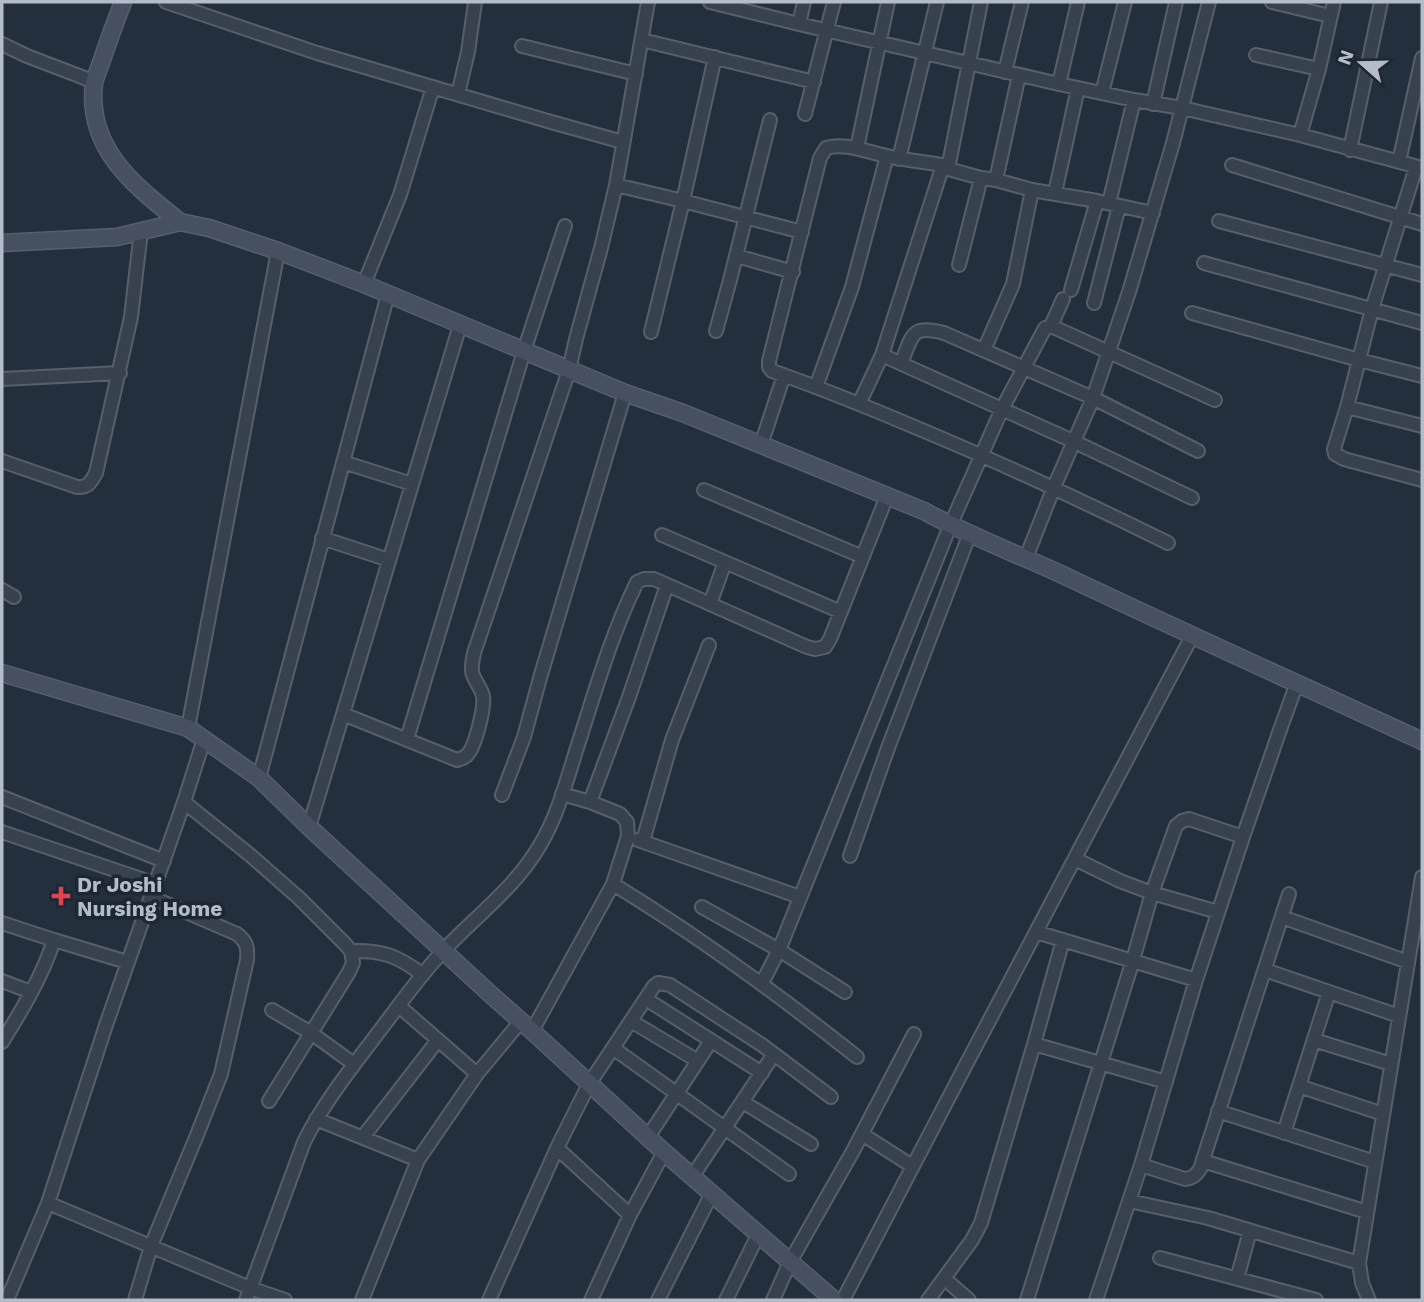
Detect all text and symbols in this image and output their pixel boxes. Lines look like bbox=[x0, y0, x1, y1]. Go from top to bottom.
north arrow bbox=[1326, 28, 1396, 98]
text: N bbox=[1332, 47, 1359, 68]
place label: Dr Joshi Nursing Home bbox=[77, 872, 222, 921]
marker: Dr Joshi Nursing Home bbox=[51, 886, 71, 906]

